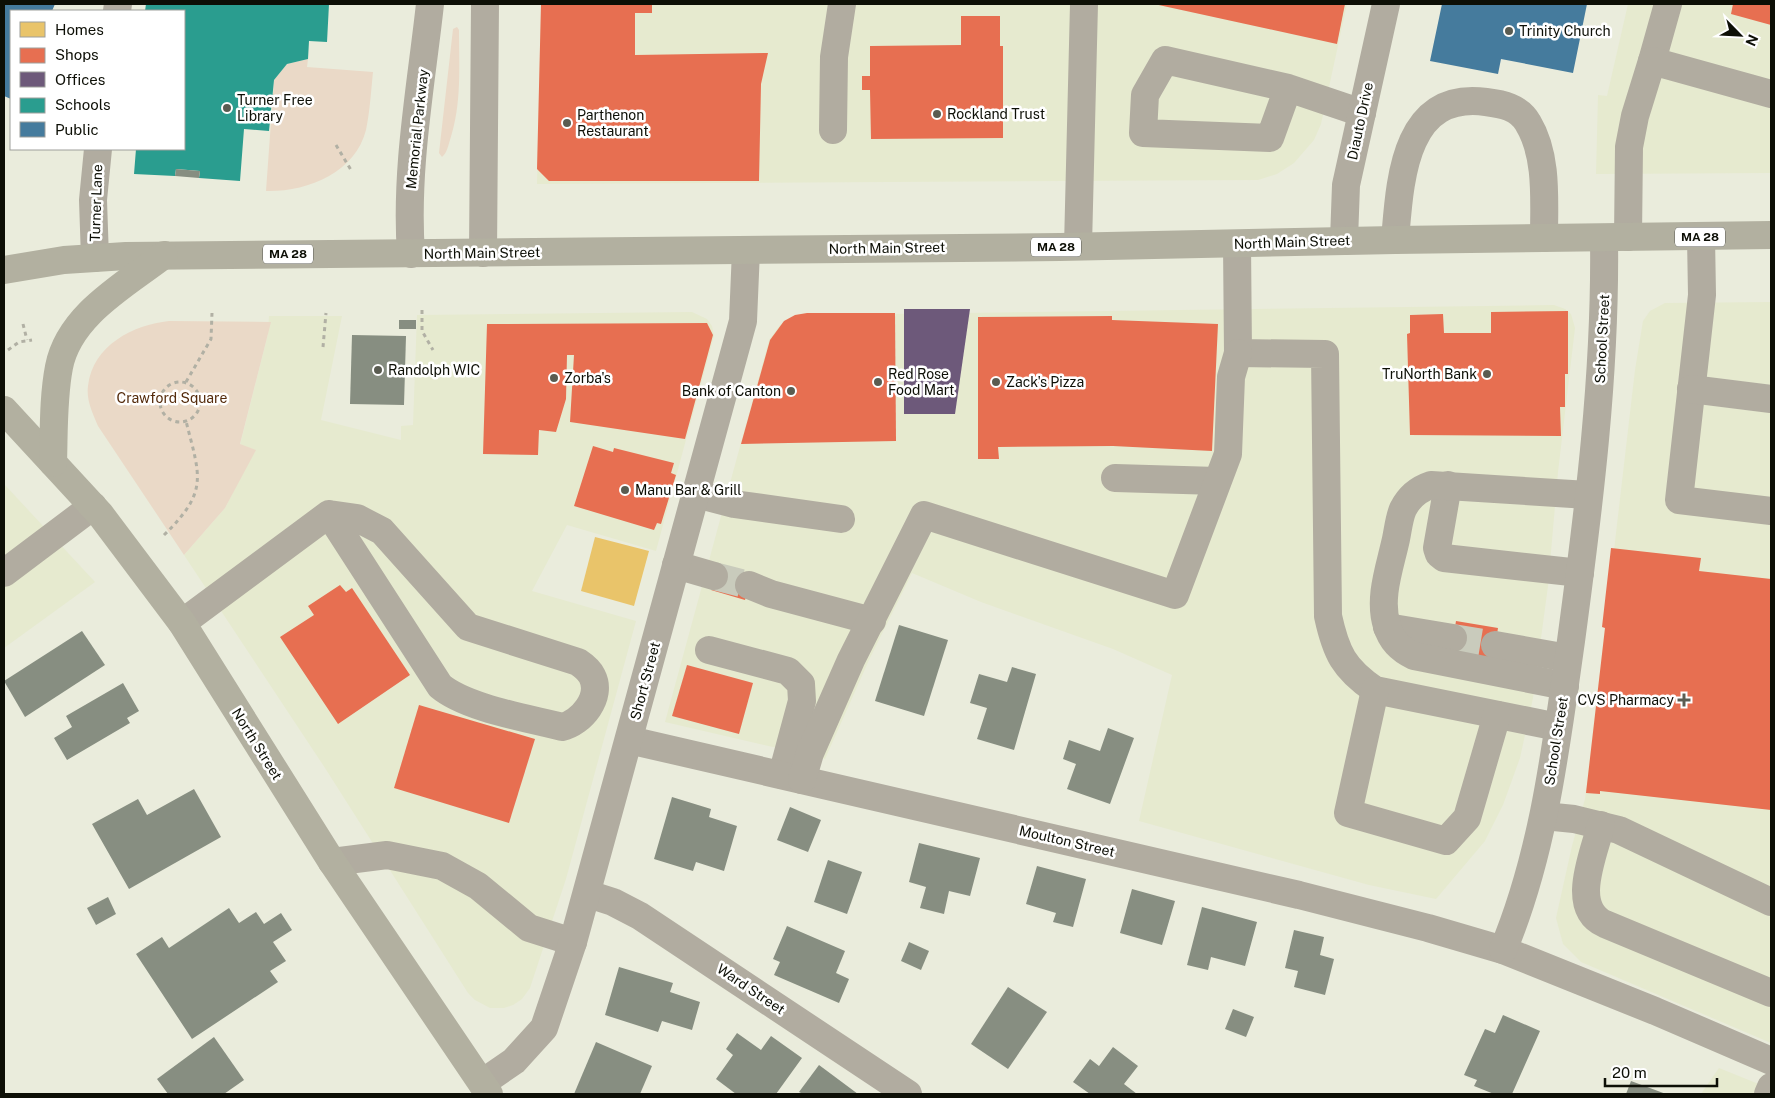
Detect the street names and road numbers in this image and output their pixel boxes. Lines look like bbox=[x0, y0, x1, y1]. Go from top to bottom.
street label: Memorial Parkway bbox=[403, 68, 431, 190]
street label: Diauto Drive bbox=[1344, 81, 1376, 161]
street label: Turner Lane bbox=[87, 164, 105, 242]
road number: MA 28 bbox=[1675, 228, 1725, 246]
street label: North Main Street bbox=[1233, 232, 1351, 252]
road number: MA 28 bbox=[1031, 238, 1081, 256]
street label: North Main Street bbox=[829, 239, 945, 257]
road number: MA 28 bbox=[263, 244, 313, 264]
street label: North Main Street bbox=[424, 244, 540, 262]
street label: School Street bbox=[1592, 294, 1612, 384]
street label: Short Street bbox=[627, 640, 663, 722]
street label: School Street bbox=[1541, 696, 1571, 786]
street label: North Street bbox=[229, 705, 285, 783]
street label: Moulton Street bbox=[1018, 822, 1116, 860]
street label: Ward Street bbox=[714, 960, 788, 1018]

